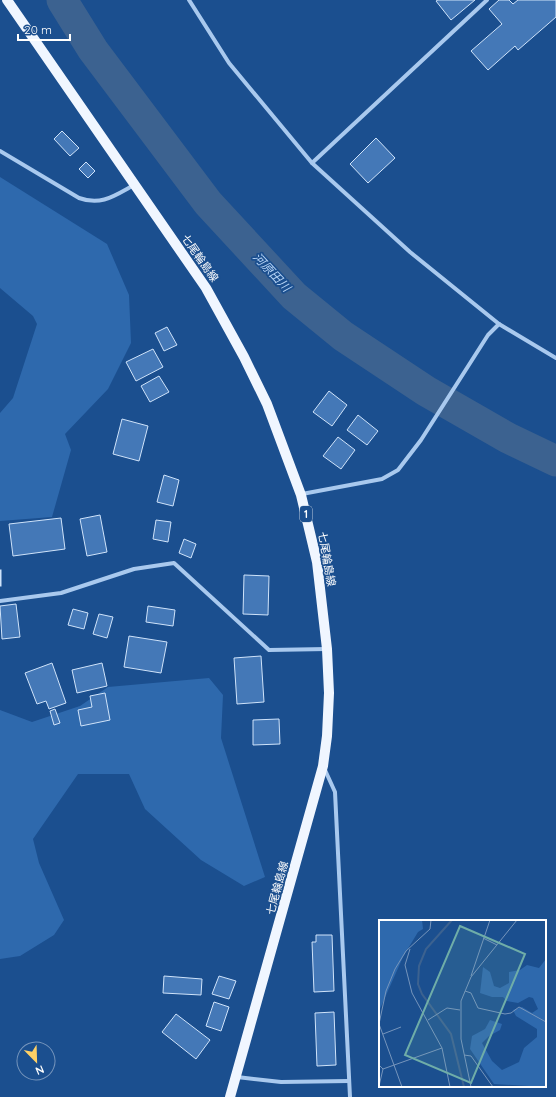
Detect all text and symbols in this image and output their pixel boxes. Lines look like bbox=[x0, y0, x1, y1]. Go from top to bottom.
scale bar bbox=[18, 16, 70, 42]
text: 20 m bbox=[24, 22, 52, 37]
street label: 七尾輪島線 bbox=[178, 231, 222, 285]
water label: 河原田川 bbox=[250, 249, 295, 296]
road number: 1 bbox=[300, 506, 312, 522]
street label: 七尾輪島線 bbox=[315, 531, 339, 587]
street label: 七尾輪島線 bbox=[263, 860, 291, 916]
inset map bbox=[379, 920, 546, 1087]
north arrow bbox=[16, 1041, 56, 1081]
text: N bbox=[33, 1062, 46, 1078]

